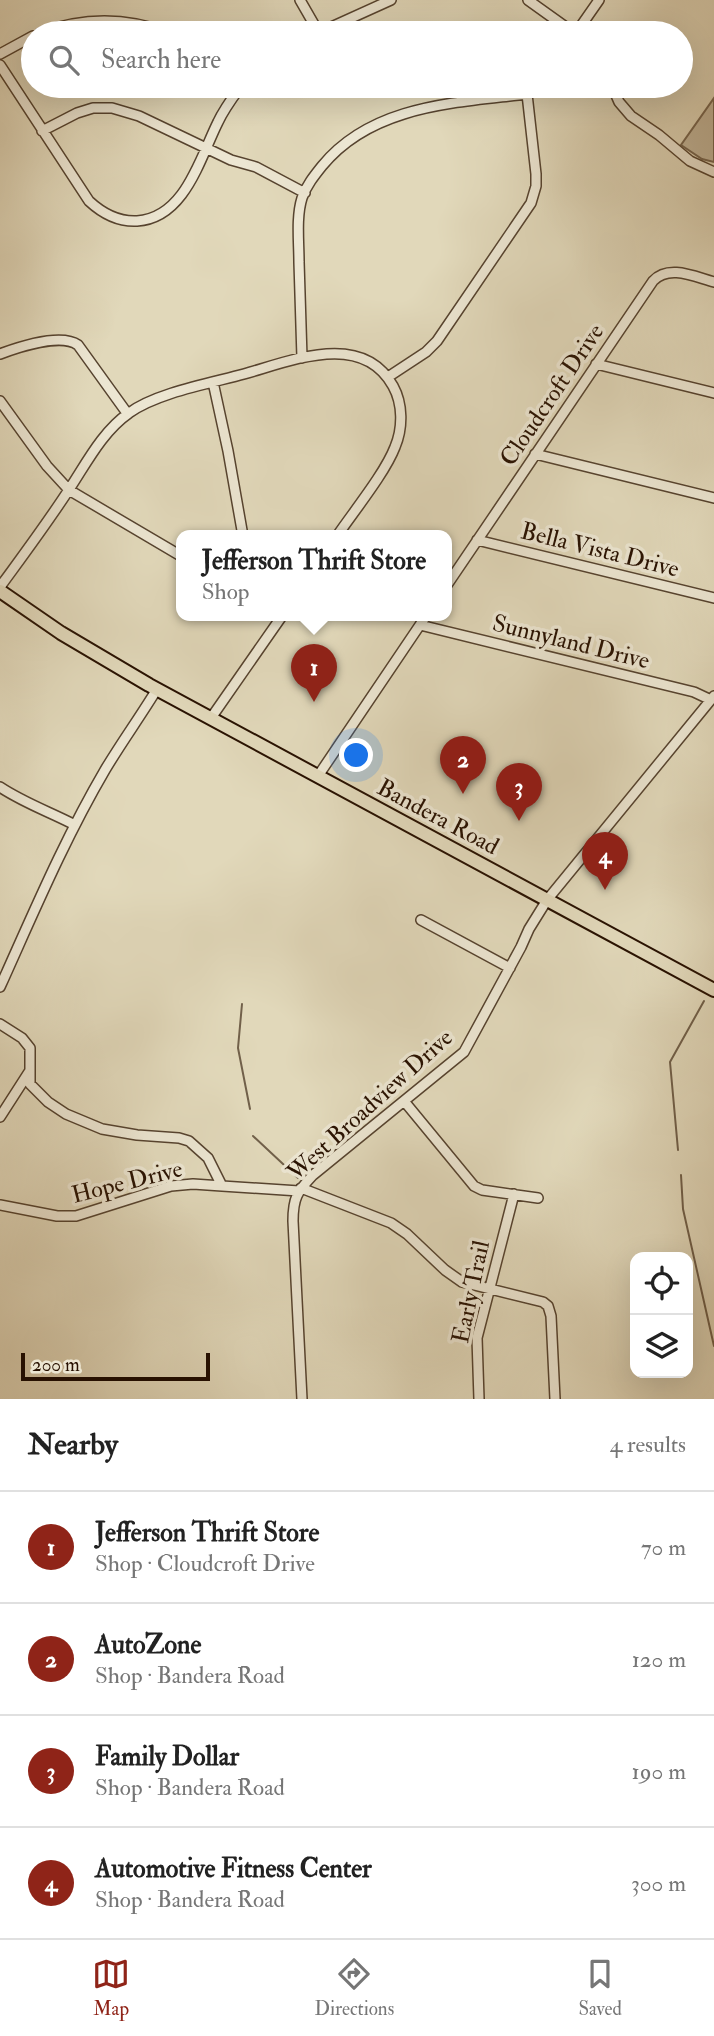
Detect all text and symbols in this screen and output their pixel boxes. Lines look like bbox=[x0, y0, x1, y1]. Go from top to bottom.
search box bbox=[21, 21, 693, 98]
icon: search bbox=[45, 41, 83, 79]
text: Search here bbox=[101, 44, 221, 76]
street label: Cloudcroft Drive bbox=[493, 318, 611, 472]
street label: Bella Vista Drive bbox=[518, 515, 682, 585]
popup bbox=[176, 530, 452, 621]
text: Jefferson Thrift Store bbox=[202, 545, 426, 577]
text: Shop bbox=[202, 577, 249, 606]
street label: Sunnyland Drive bbox=[489, 608, 653, 676]
pin: 1 bbox=[291, 644, 337, 702]
pin: 2 bbox=[440, 736, 486, 794]
your location bbox=[339, 738, 373, 772]
pin: 3 bbox=[496, 763, 542, 821]
street label: Bandera Road bbox=[372, 772, 504, 862]
pin: 4 bbox=[582, 832, 628, 890]
street label: West Broadview Drive bbox=[280, 1022, 459, 1188]
street label: Hope Drive bbox=[68, 1153, 186, 1211]
street label: Early Trail bbox=[445, 1238, 497, 1346]
map controls bbox=[630, 1252, 693, 1378]
button: locate bbox=[630, 1252, 693, 1315]
button: layers bbox=[630, 1315, 693, 1378]
scale bar bbox=[21, 1350, 210, 1382]
text: 200 m bbox=[32, 1353, 80, 1377]
text: Nearby bbox=[28, 1426, 118, 1463]
text: 4 results bbox=[610, 1430, 686, 1459]
text: Jefferson Thrift Store bbox=[95, 1517, 319, 1549]
text: 1 bbox=[47, 1533, 55, 1562]
text: 70 m bbox=[641, 1533, 686, 1562]
text: Shop · Cloudcroft Drive bbox=[95, 1549, 315, 1578]
text: AutoZone bbox=[95, 1629, 201, 1661]
text: 2 bbox=[45, 1645, 57, 1674]
text: 120 m bbox=[632, 1645, 686, 1674]
text: Shop · Bandera Road bbox=[95, 1661, 285, 1690]
text: Family Dollar bbox=[95, 1741, 239, 1773]
text: 3 bbox=[47, 1757, 55, 1786]
text: 190 m bbox=[632, 1757, 686, 1786]
text: Shop · Bandera Road bbox=[95, 1773, 285, 1802]
text: Automotive Fitness Center bbox=[95, 1853, 372, 1885]
text: 4 bbox=[45, 1869, 57, 1898]
text: 300 m bbox=[631, 1869, 686, 1898]
text: Shop · Bandera Road bbox=[95, 1885, 285, 1914]
tab: Map bbox=[92, 1955, 130, 2021]
tab: Directions bbox=[314, 1955, 394, 2021]
tab: Saved bbox=[578, 1955, 622, 2021]

